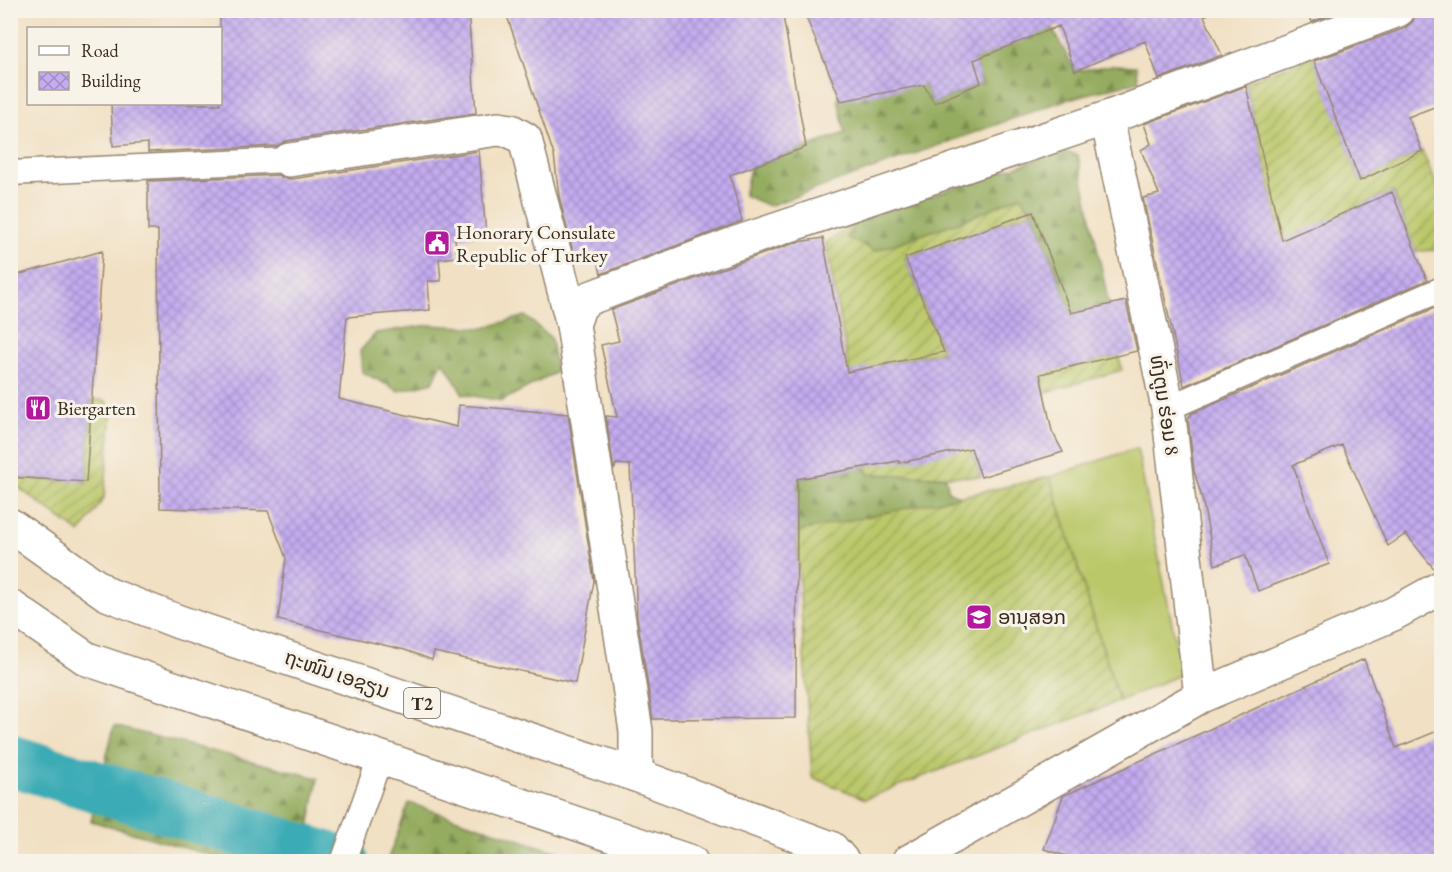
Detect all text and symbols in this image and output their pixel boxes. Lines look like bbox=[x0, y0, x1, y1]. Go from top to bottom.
legend bbox=[27, 27, 222, 105]
text: Road bbox=[81, 39, 120, 62]
text: Building bbox=[81, 69, 141, 92]
place label: Honorary Consulate Republic of Turkey bbox=[456, 219, 615, 268]
public building icon: Honorary Consulate Republic of Turkey bbox=[422, 228, 452, 258]
street label: ທົ່ງຕູມ ຮ່ອມ 8 bbox=[1144, 353, 1187, 457]
restaurant icon: Biergarten bbox=[23, 393, 53, 423]
place label: Biergarten bbox=[57, 395, 137, 421]
school or university icon: ອານຸສອກ bbox=[964, 602, 994, 632]
place label: ອານຸສອກ bbox=[998, 604, 1066, 630]
street label: ຖະໜົນ ເອຊຽນ bbox=[281, 644, 393, 704]
road number: T2 bbox=[404, 688, 440, 718]

